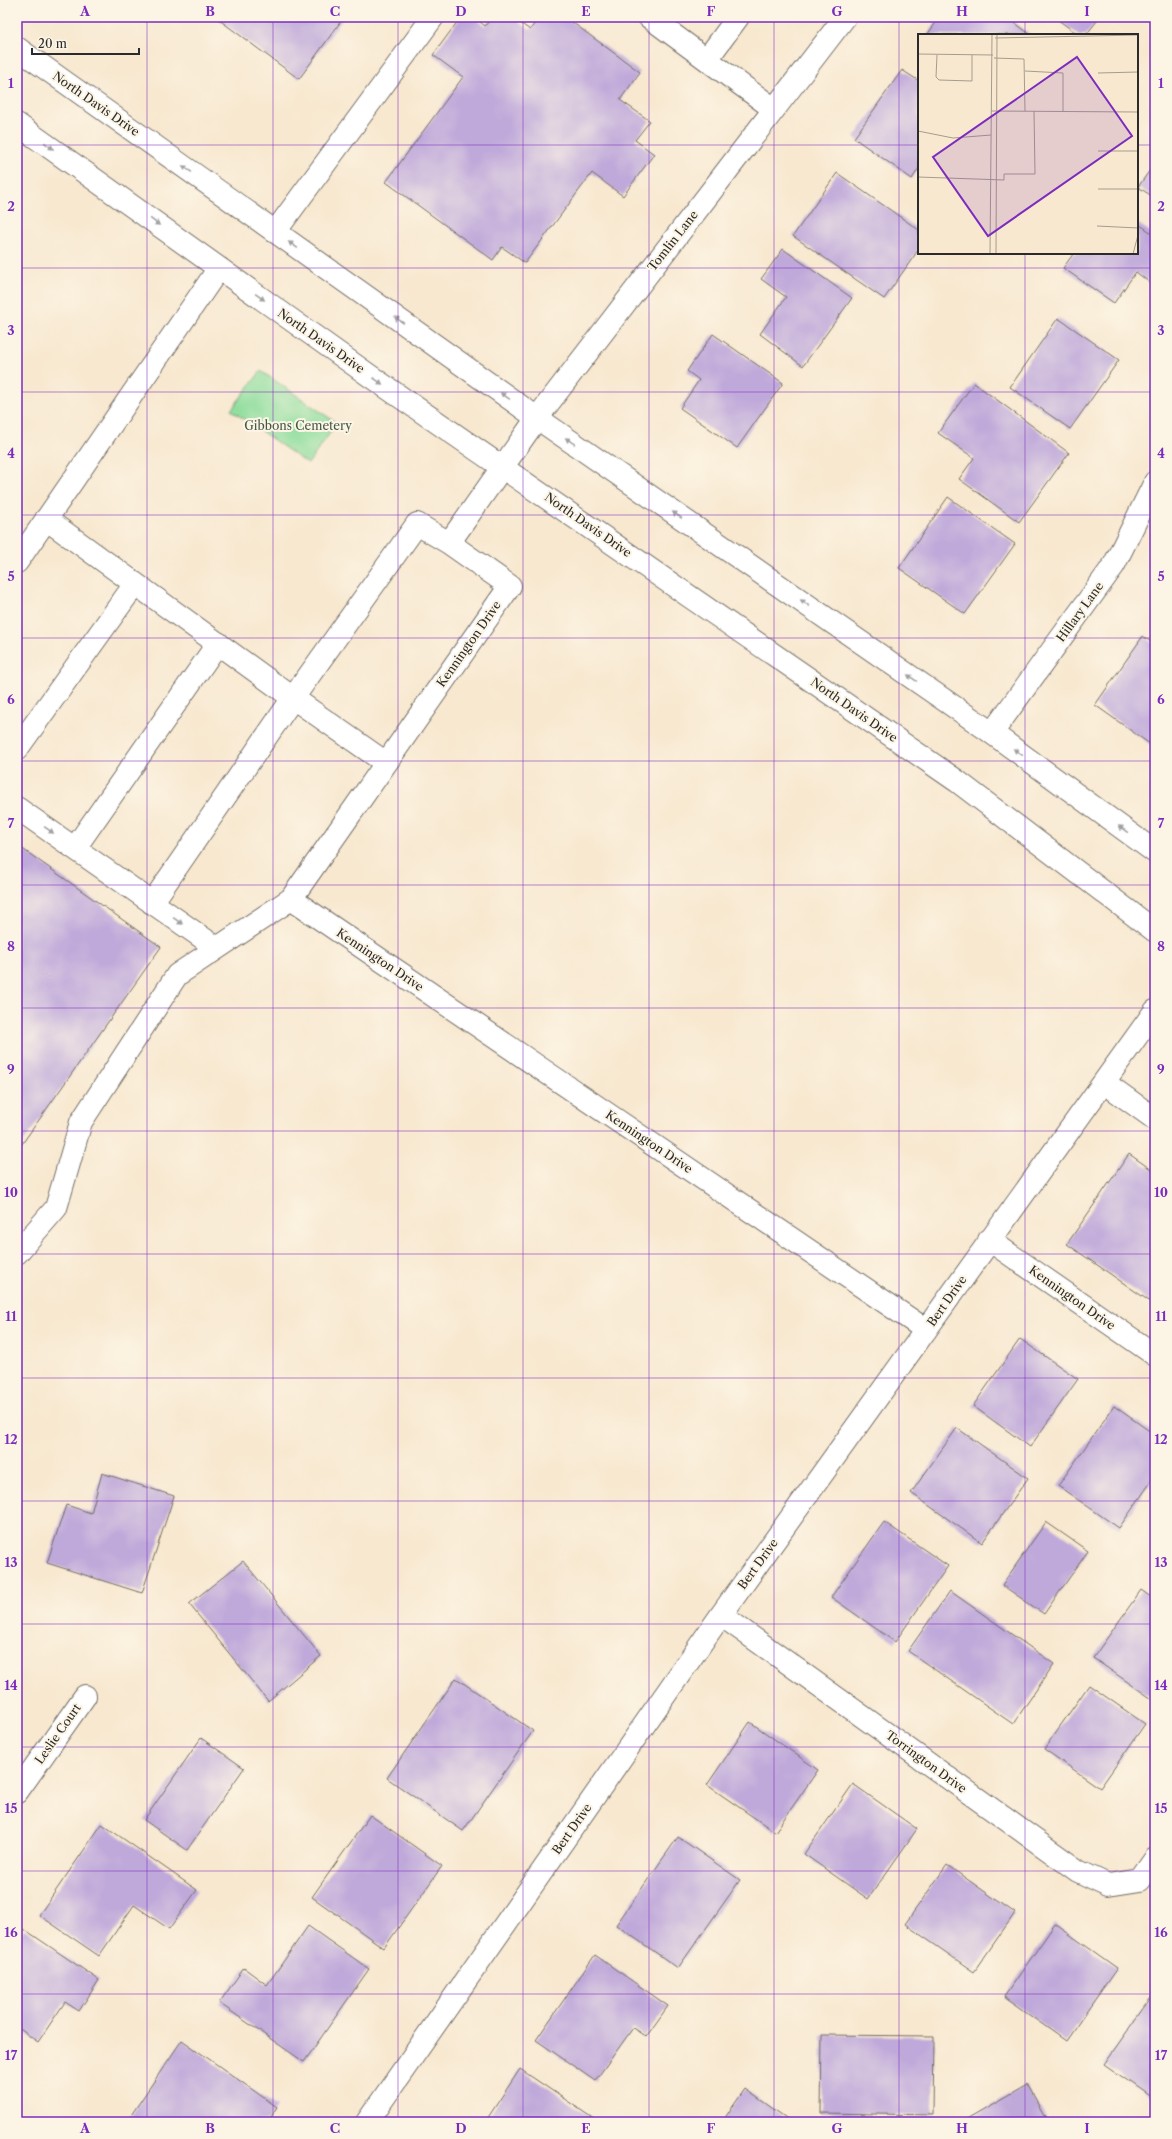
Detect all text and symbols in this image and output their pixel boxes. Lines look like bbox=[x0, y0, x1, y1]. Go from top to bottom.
text: A bbox=[79, 3, 91, 19]
text: B bbox=[205, 3, 215, 19]
text: C bbox=[330, 3, 340, 19]
text: D bbox=[455, 3, 467, 19]
text: E bbox=[581, 3, 591, 19]
text: F bbox=[707, 3, 716, 19]
text: G bbox=[831, 3, 843, 19]
text: H bbox=[956, 3, 968, 19]
text: I bbox=[1084, 3, 1090, 19]
scale bar bbox=[32, 30, 139, 56]
inset map bbox=[918, 34, 1138, 254]
text: 20 m bbox=[38, 36, 67, 51]
street label: North Davis Drive bbox=[50, 68, 143, 139]
text: 1 bbox=[8, 75, 14, 91]
text: 1 bbox=[1158, 75, 1164, 91]
one-way arrow bbox=[43, 142, 54, 151]
one-way arrow bbox=[182, 165, 193, 173]
text: 2 bbox=[7, 198, 15, 214]
text: 2 bbox=[1157, 198, 1165, 214]
street label: Tomlin Lane bbox=[644, 207, 701, 274]
one-way arrow bbox=[149, 218, 160, 226]
one-way arrow bbox=[288, 241, 299, 249]
one-way arrow bbox=[255, 293, 266, 302]
street label: North Davis Drive bbox=[275, 305, 368, 376]
one-way arrow bbox=[394, 316, 404, 324]
text: 3 bbox=[7, 322, 15, 338]
text: 3 bbox=[1157, 322, 1165, 338]
one-way arrow bbox=[373, 377, 383, 385]
one-way arrow bbox=[500, 392, 510, 400]
park label: Gibbons Cemetery bbox=[244, 418, 352, 433]
one-way arrow bbox=[564, 437, 575, 445]
text: 4 bbox=[7, 445, 15, 461]
text: 4 bbox=[1157, 445, 1165, 461]
street label: North Davis Drive bbox=[542, 489, 635, 560]
one-way arrow bbox=[671, 511, 682, 519]
text: 5 bbox=[7, 568, 15, 584]
text: 5 bbox=[1157, 568, 1165, 584]
street label: Hillary Lane bbox=[1053, 579, 1107, 645]
street label: Kennington Drive bbox=[433, 598, 504, 690]
one-way arrow bbox=[800, 599, 810, 607]
street label: North Davis Drive bbox=[808, 674, 901, 745]
one-way arrow bbox=[907, 674, 917, 682]
text: 6 bbox=[7, 691, 15, 707]
text: 6 bbox=[1157, 691, 1165, 707]
one-way arrow bbox=[1013, 748, 1024, 756]
text: 7 bbox=[8, 815, 15, 831]
text: 7 bbox=[1158, 815, 1165, 831]
one-way arrow bbox=[1118, 825, 1129, 833]
one-way arrow bbox=[44, 826, 54, 834]
one-way arrow bbox=[173, 917, 183, 925]
street label: Kennington Drive bbox=[334, 925, 427, 994]
text: 8 bbox=[7, 938, 15, 954]
text: 8 bbox=[1157, 938, 1165, 954]
text: 9 bbox=[7, 1061, 15, 1077]
text: 9 bbox=[1157, 1061, 1165, 1077]
street label: Kennington Drive bbox=[603, 1107, 696, 1176]
text: 10 bbox=[4, 1184, 18, 1200]
text: 10 bbox=[1154, 1184, 1168, 1200]
street label: Kennington Drive bbox=[1026, 1262, 1118, 1333]
street label: Bert Drive bbox=[924, 1272, 970, 1329]
text: 11 bbox=[5, 1308, 17, 1324]
text: 11 bbox=[1155, 1308, 1167, 1324]
text: 12 bbox=[4, 1431, 18, 1447]
text: 12 bbox=[1154, 1431, 1168, 1447]
street label: Bert Drive bbox=[734, 1535, 781, 1592]
text: 13 bbox=[4, 1554, 18, 1570]
text: 13 bbox=[1154, 1554, 1168, 1570]
text: 14 bbox=[4, 1677, 18, 1693]
text: 14 bbox=[1154, 1677, 1168, 1693]
street label: Leslie Court bbox=[31, 1700, 84, 1767]
street label: Torrington Drive bbox=[883, 1727, 970, 1796]
text: 15 bbox=[4, 1800, 18, 1816]
street label: Bert Drive bbox=[549, 1800, 595, 1857]
text: 15 bbox=[1154, 1800, 1168, 1816]
text: 16 bbox=[4, 1924, 18, 1940]
text: 16 bbox=[1154, 1924, 1168, 1940]
text: 17 bbox=[5, 2047, 18, 2063]
text: 17 bbox=[1155, 2047, 1168, 2063]
text: A bbox=[79, 2120, 91, 2136]
text: B bbox=[205, 2120, 215, 2136]
text: C bbox=[330, 2120, 340, 2136]
text: D bbox=[455, 2120, 467, 2136]
text: E bbox=[581, 2120, 591, 2136]
text: F bbox=[707, 2120, 716, 2136]
text: G bbox=[831, 2120, 843, 2136]
text: H bbox=[956, 2120, 968, 2136]
text: I bbox=[1084, 2120, 1090, 2136]

